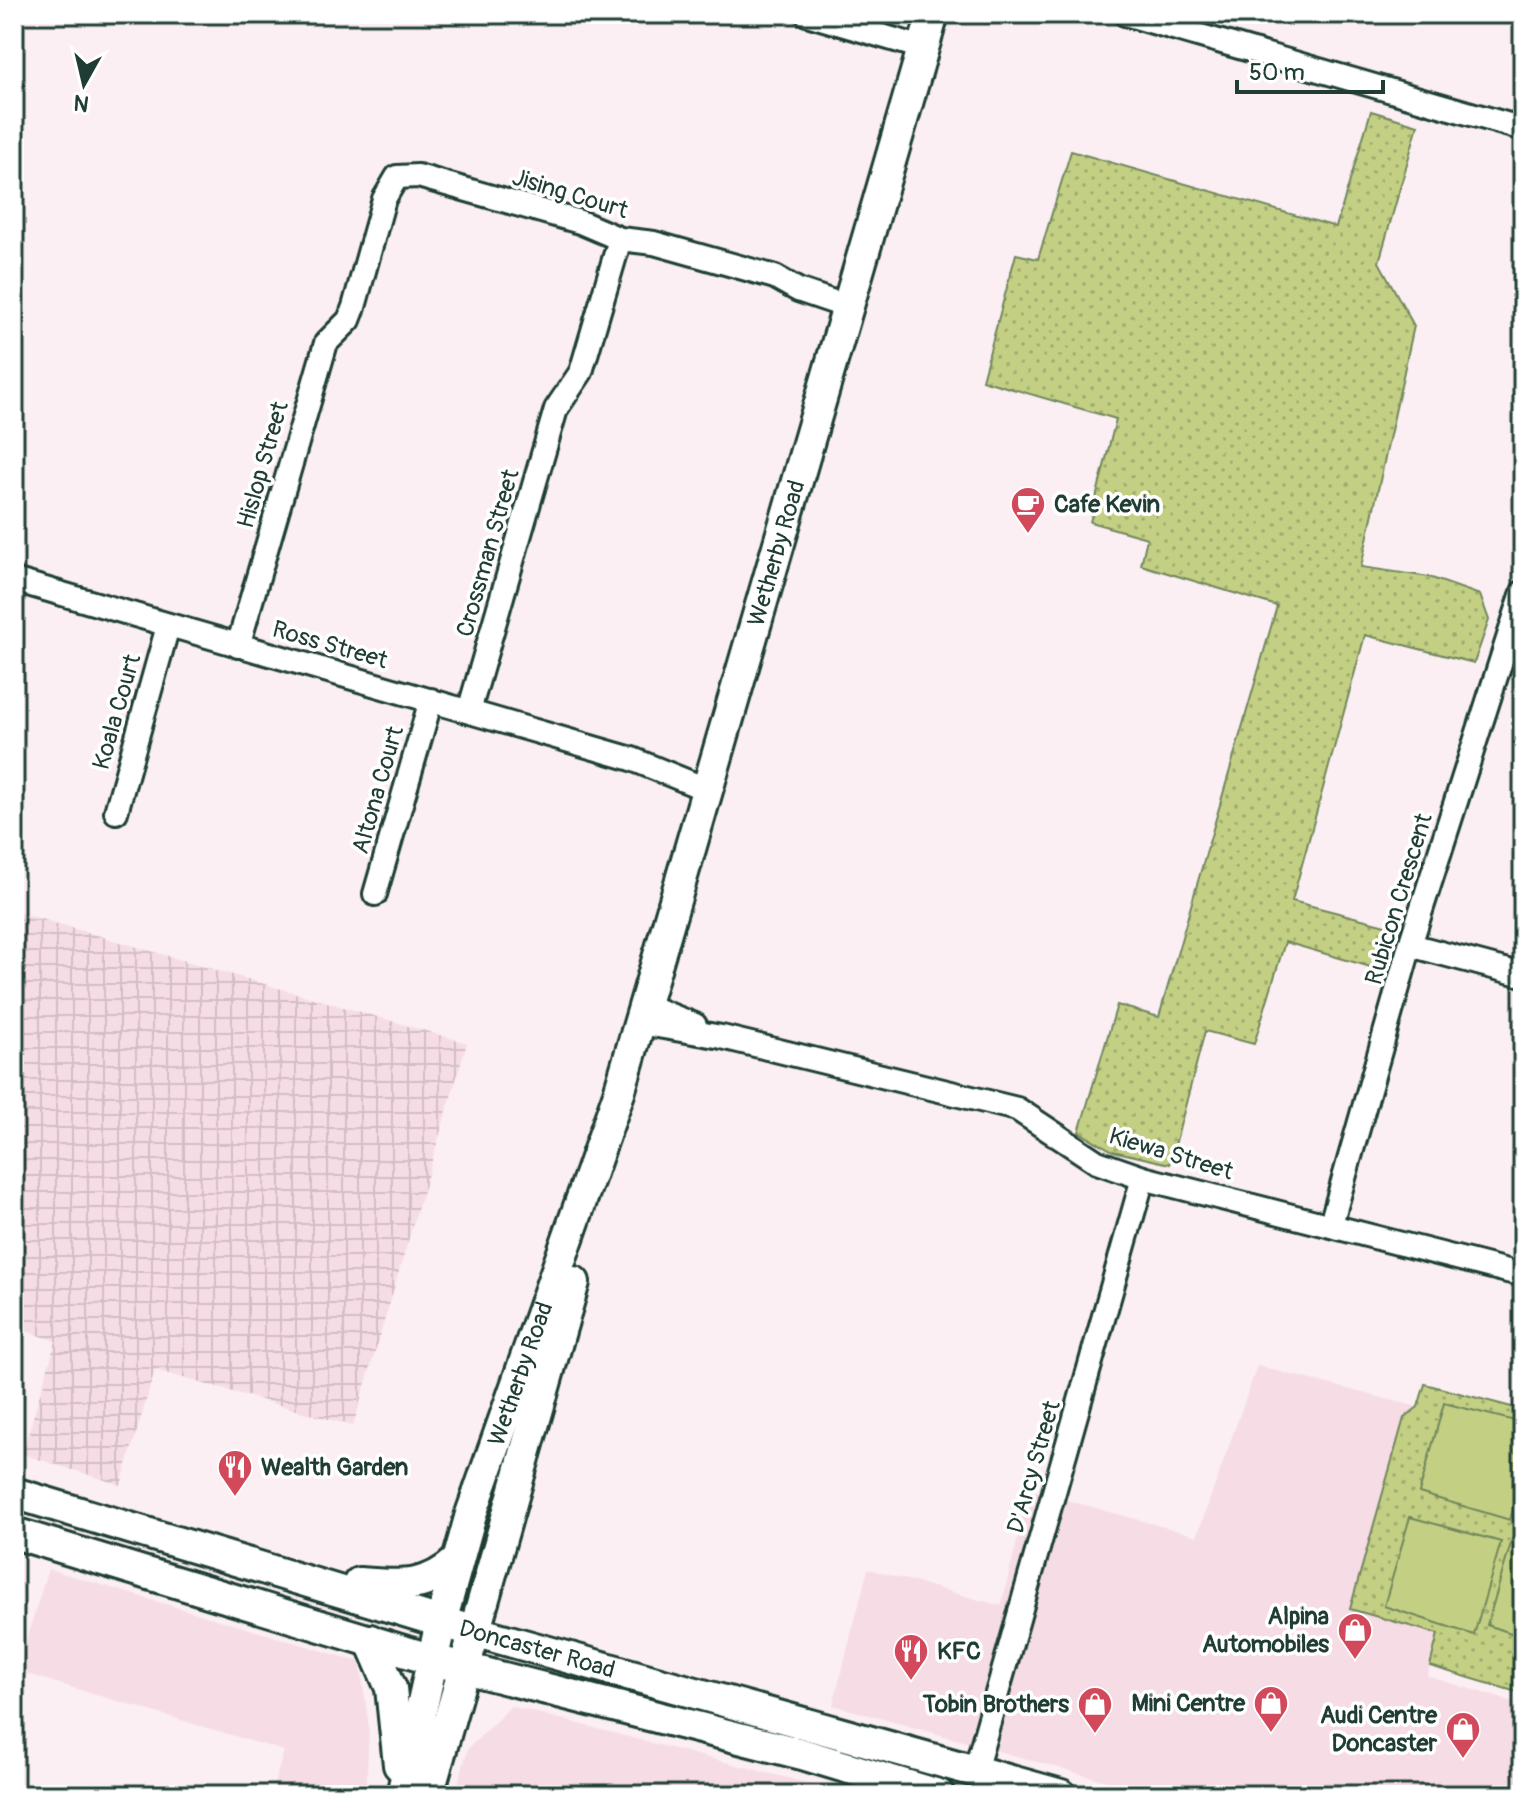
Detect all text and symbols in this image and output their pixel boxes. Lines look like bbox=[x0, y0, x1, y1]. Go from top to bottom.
north arrow bbox=[44, 44, 124, 124]
scale bar bbox=[1237, 44, 1383, 94]
text: 50 m bbox=[1249, 58, 1305, 87]
text: N bbox=[72, 88, 91, 118]
street label: Jising Court bbox=[509, 163, 632, 225]
street label: Hislop Street bbox=[231, 398, 295, 532]
street label: Crossman Street bbox=[450, 466, 526, 640]
street label: Wetherby Road bbox=[741, 477, 811, 629]
cafe icon: Cafe Kevin bbox=[1009, 485, 1047, 535]
place label: Cafe Kevin bbox=[1054, 490, 1160, 519]
street label: Ross Street bbox=[269, 615, 391, 675]
street label: Koala Court bbox=[87, 651, 147, 773]
street label: Altona Court bbox=[346, 722, 410, 857]
street label: Rubicon Crescent bbox=[1359, 809, 1439, 988]
street label: Kiewa Street bbox=[1105, 1121, 1237, 1187]
street label: Wetherby Road bbox=[482, 1298, 559, 1450]
street label: D'Arcy Street bbox=[1001, 1397, 1067, 1537]
restaurant icon: Wealth Garden bbox=[216, 1448, 254, 1498]
place label: Wealth Garden bbox=[261, 1453, 408, 1482]
place label: Alpina Automobiles bbox=[1202, 1602, 1329, 1659]
shop icon: Alpina Automobiles bbox=[1336, 1611, 1374, 1661]
street label: Doncaster Road bbox=[456, 1613, 618, 1684]
restaurant icon: KFC bbox=[892, 1632, 930, 1682]
place label: KFC bbox=[937, 1637, 981, 1666]
shop icon: Mini Centre bbox=[1252, 1684, 1290, 1734]
shop icon: Tobin Brothers bbox=[1076, 1685, 1114, 1735]
place label: Mini Centre bbox=[1132, 1689, 1246, 1718]
place label: Tobin Brothers bbox=[922, 1690, 1069, 1719]
place label: Audi Centre Doncaster bbox=[1320, 1701, 1438, 1758]
shop icon: Audi Centre Doncaster bbox=[1444, 1710, 1482, 1760]

